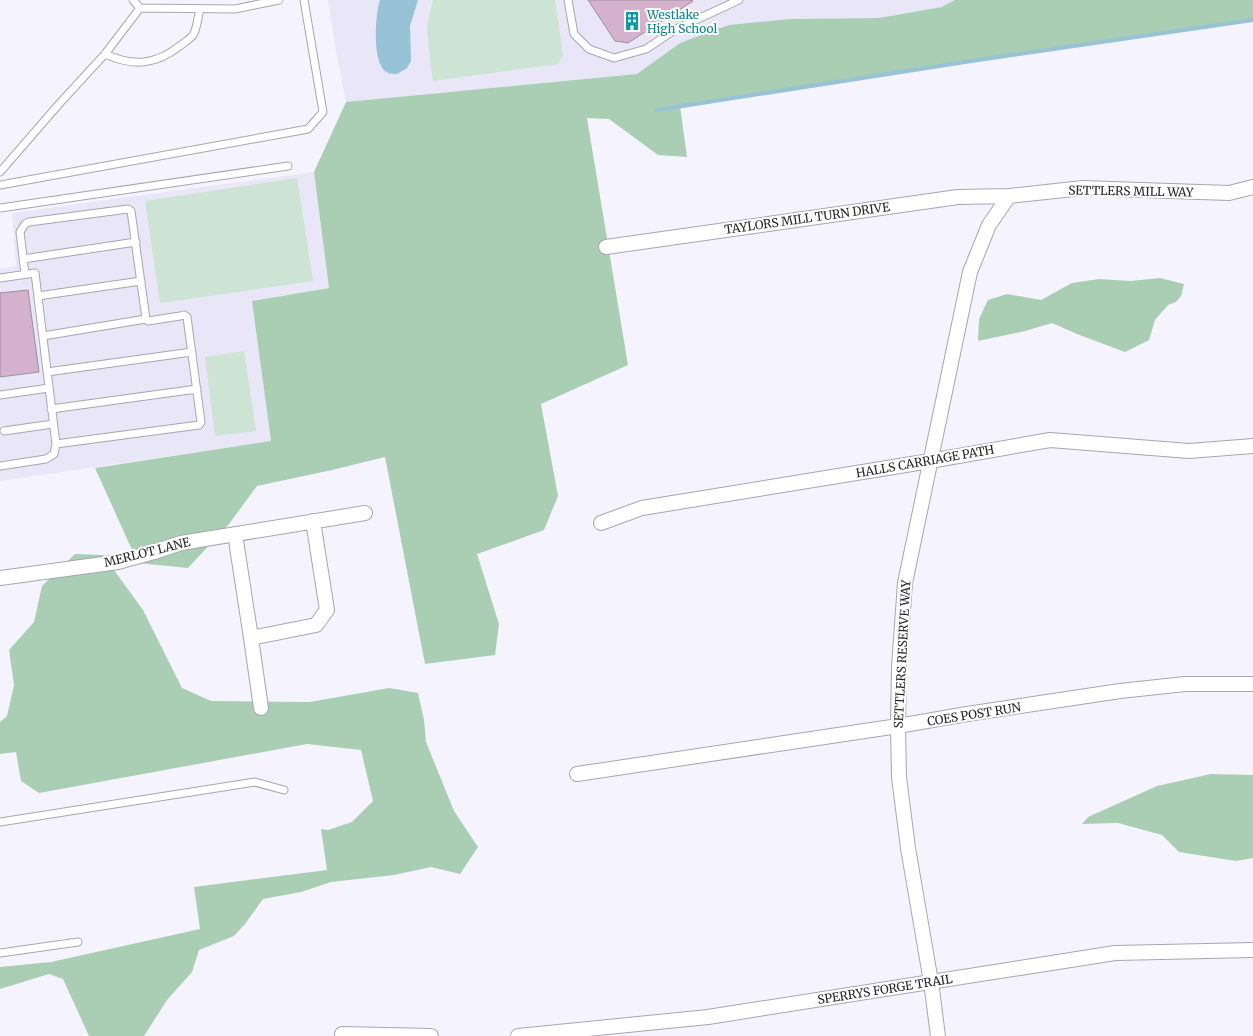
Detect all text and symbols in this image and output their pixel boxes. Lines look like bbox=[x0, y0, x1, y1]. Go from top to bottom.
place label: Westlake High School bbox=[646, 7, 718, 36]
building icon: Westlake High School bbox=[621, 10, 643, 32]
street label: SETTLERS MILL WAY bbox=[1068, 182, 1194, 200]
street label: TAYLORS MILL TURN DRIVE bbox=[723, 199, 891, 237]
street label: HALLS CARRIAGE PATH bbox=[855, 441, 996, 481]
street label: MERLOT LANE bbox=[102, 534, 192, 570]
street label: SETTLERS RESERVE WAY bbox=[891, 579, 913, 729]
street label: COES POST RUN bbox=[926, 699, 1023, 729]
street label: SPERRYS FORGE TRAIL bbox=[816, 971, 954, 1007]

